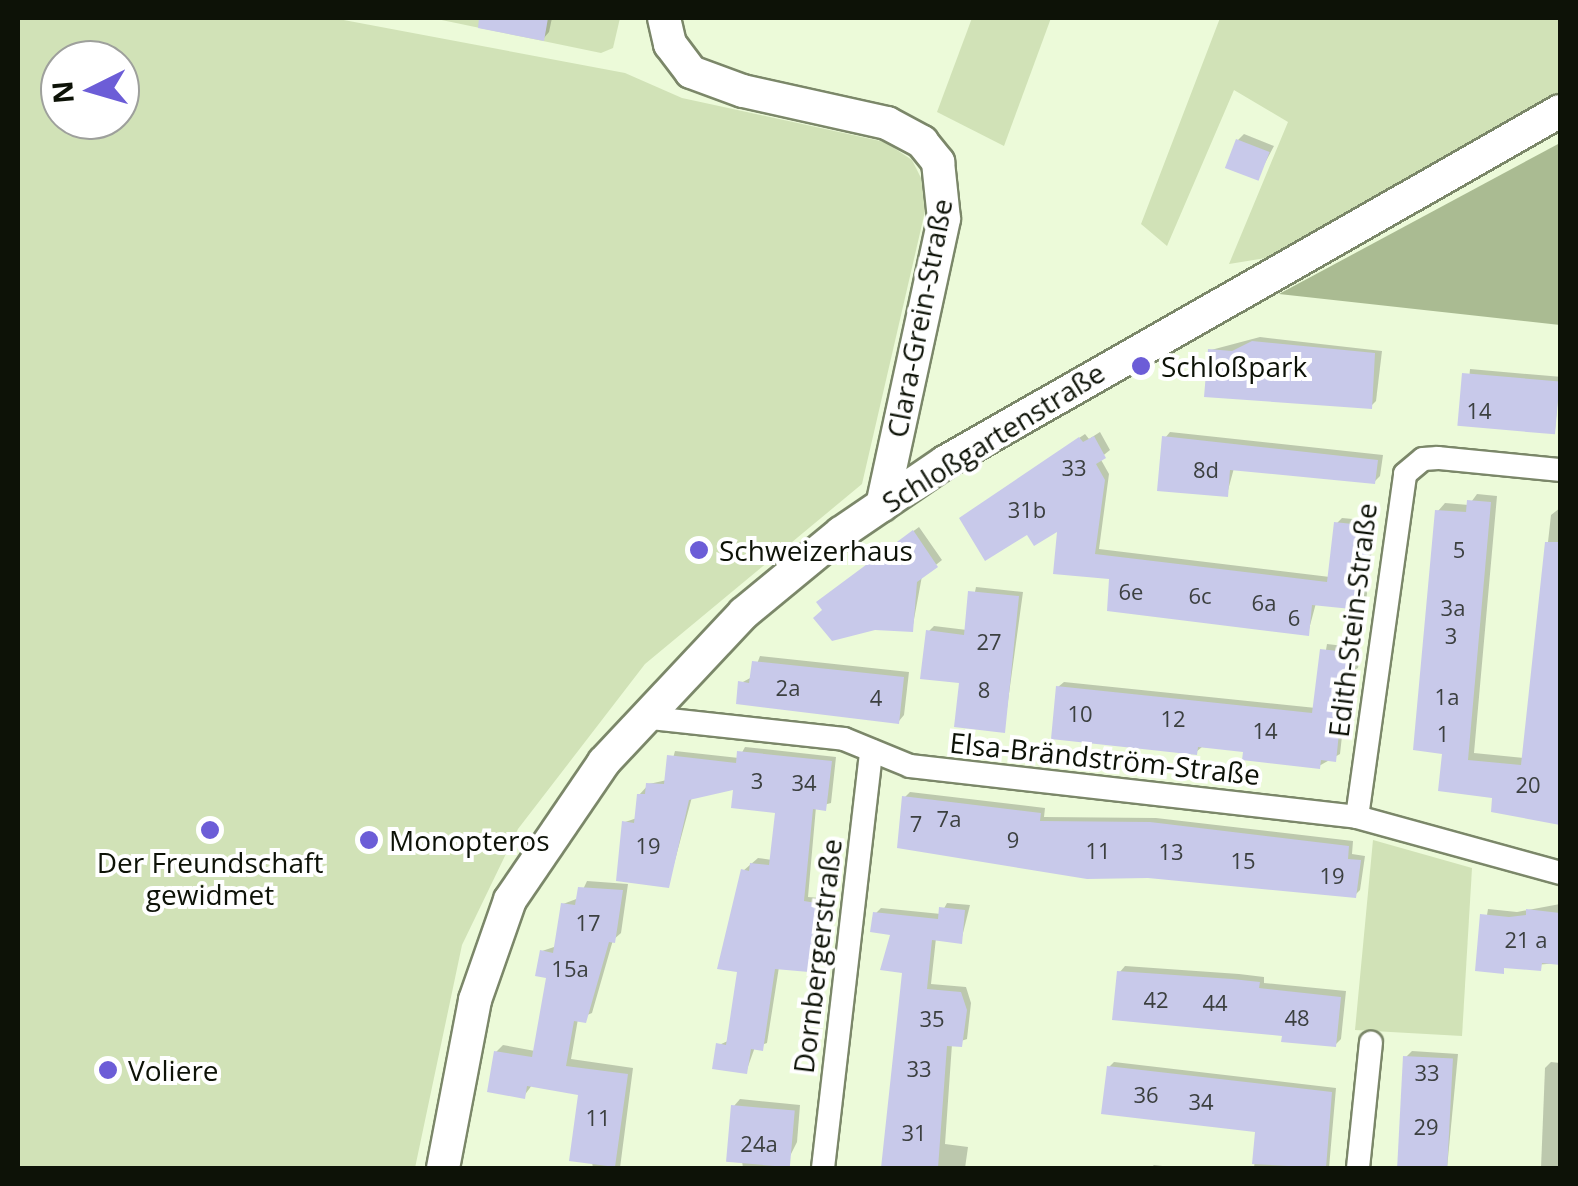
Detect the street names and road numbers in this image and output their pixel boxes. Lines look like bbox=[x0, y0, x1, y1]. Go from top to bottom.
street label: Clara-Grein-Straße bbox=[879, 196, 959, 440]
street label: Schloßgartenstraße bbox=[876, 355, 1110, 519]
street label: Edith-Stein-Straße bbox=[1321, 501, 1383, 739]
street label: Elsa-Brändström-Straße bbox=[948, 725, 1262, 791]
street label: Dornbergerstraße bbox=[786, 837, 848, 1075]

